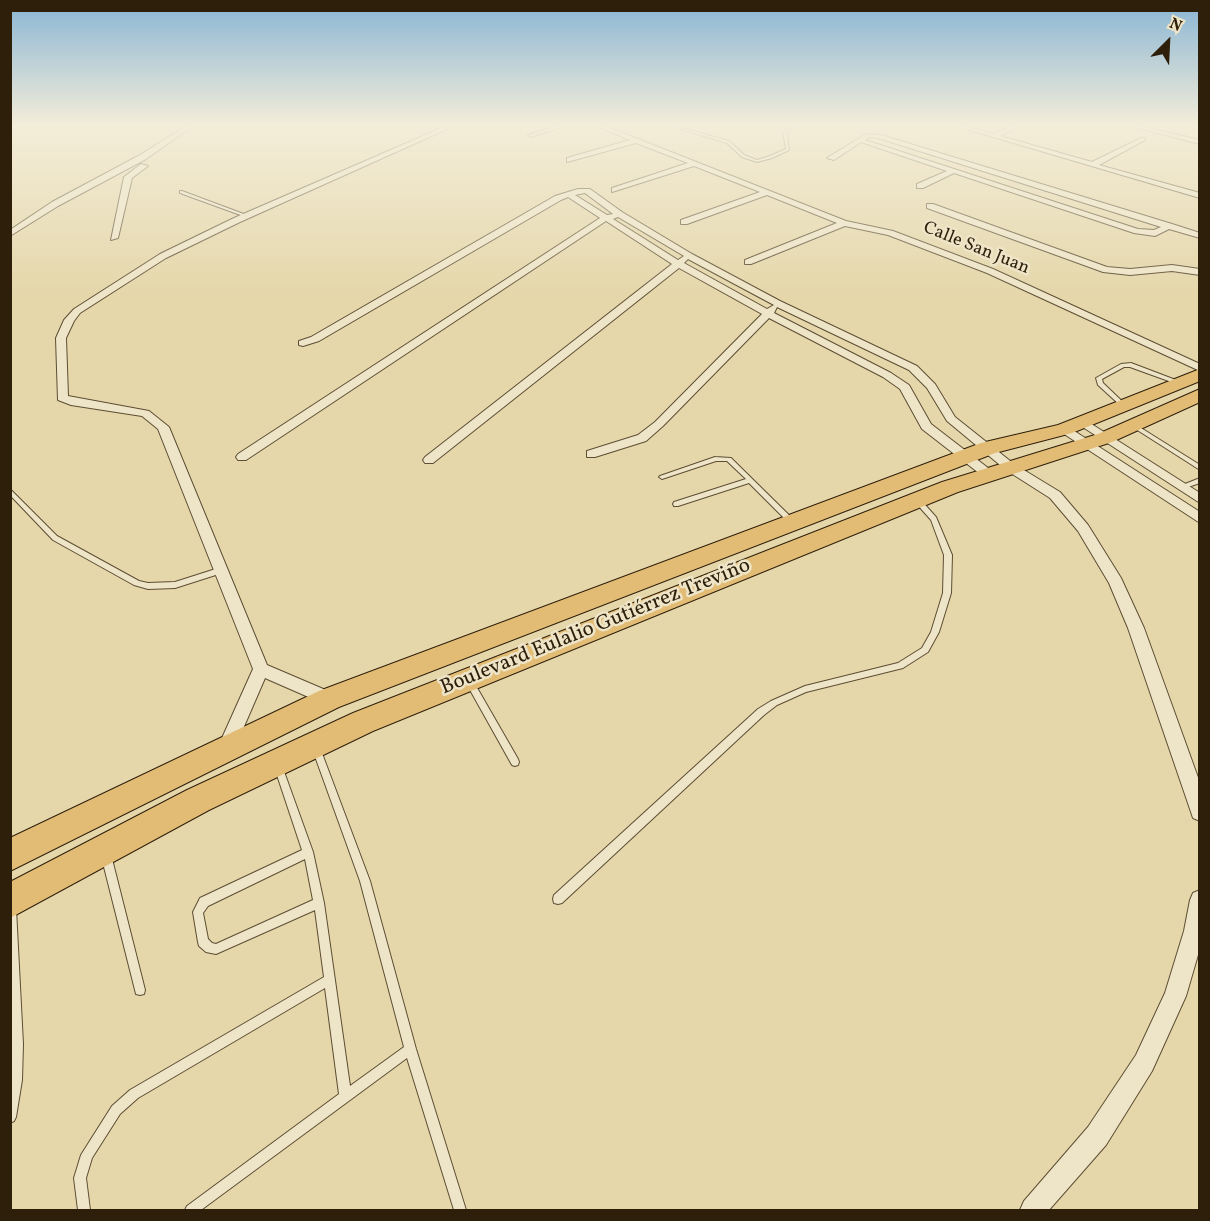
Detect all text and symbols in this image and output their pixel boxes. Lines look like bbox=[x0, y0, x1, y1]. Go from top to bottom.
north arrow bbox=[1138, 12, 1198, 72]
text: N bbox=[1166, 13, 1185, 38]
street label: Calle San Juan bbox=[920, 218, 1032, 280]
street label: Boulevard Eulalio Gutiérrez Treviño bbox=[437, 554, 755, 702]

